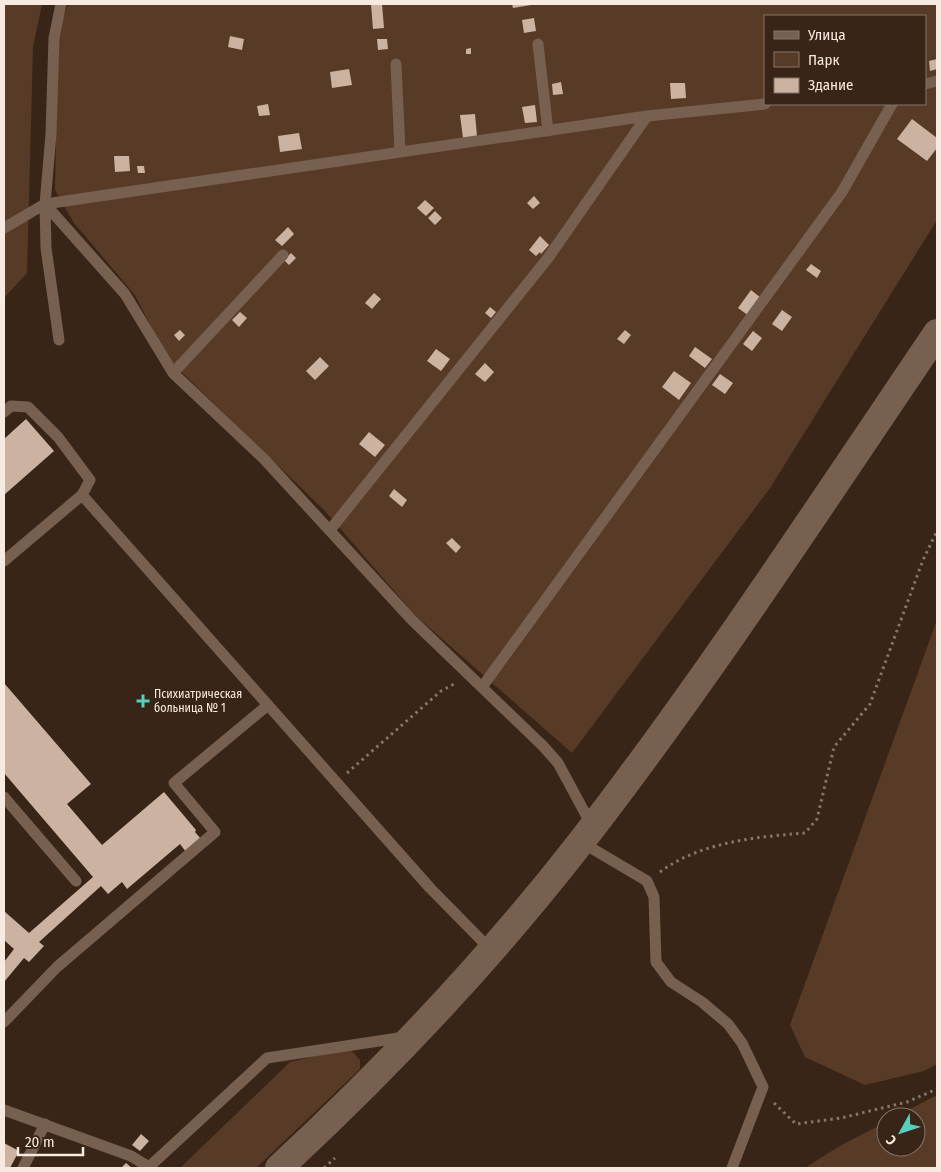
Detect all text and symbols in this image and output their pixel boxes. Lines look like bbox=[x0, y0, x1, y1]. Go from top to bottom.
legend bbox=[764, 15, 926, 105]
text: Улица bbox=[807, 26, 846, 44]
text: Парк bbox=[808, 51, 839, 69]
text: Здание bbox=[808, 76, 854, 94]
place label: Психиатрическая больница № 1 bbox=[154, 687, 242, 715]
marker: Психиатрическая больница № 1 bbox=[136, 694, 150, 708]
north arrow bbox=[876, 1107, 926, 1157]
scale bar bbox=[18, 1124, 82, 1156]
text: С bbox=[882, 1131, 900, 1148]
text: 20 m bbox=[25, 1133, 55, 1151]

